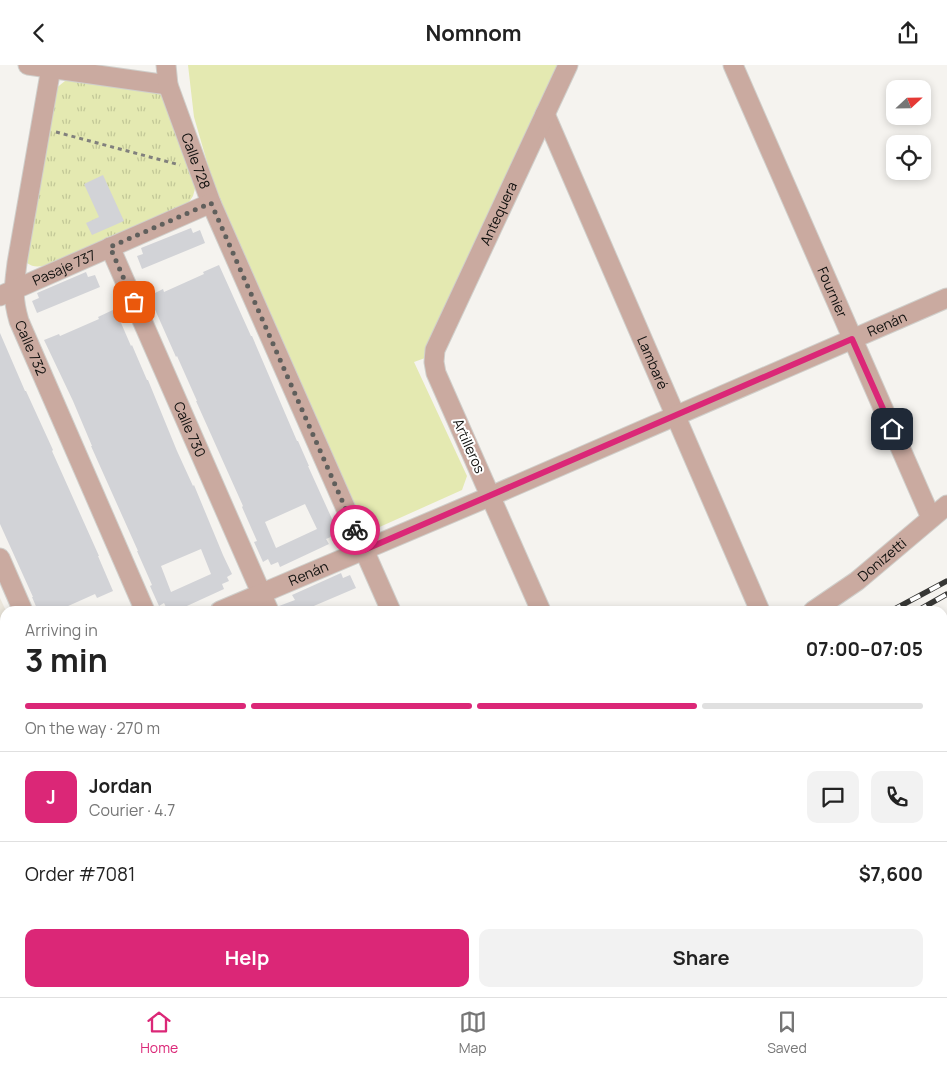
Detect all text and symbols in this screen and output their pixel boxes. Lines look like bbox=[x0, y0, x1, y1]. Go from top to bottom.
text: Nomnom bbox=[425, 18, 522, 48]
icon: back bbox=[25, 19, 53, 47]
icon: share bbox=[894, 19, 922, 47]
north arrow bbox=[886, 80, 931, 125]
map controls bbox=[886, 80, 931, 180]
street label: Calle 728 bbox=[177, 130, 215, 192]
button: locate bbox=[886, 135, 931, 180]
street label: Antequera bbox=[475, 178, 521, 248]
street label: Pasaje 737 bbox=[29, 245, 99, 290]
street label: Fournier bbox=[813, 264, 852, 320]
pin bbox=[113, 281, 155, 323]
icon: bag bbox=[120, 288, 148, 316]
street label: Renán bbox=[864, 307, 909, 341]
street label: Calle 732 bbox=[11, 317, 51, 378]
street label: Lambaré bbox=[633, 333, 673, 392]
street label: Calle 730 bbox=[170, 398, 211, 460]
pin bbox=[871, 408, 913, 450]
street label: Artilleros bbox=[449, 415, 490, 476]
icon: home bbox=[878, 415, 906, 443]
courier bbox=[330, 505, 380, 555]
icon: bike bbox=[341, 516, 369, 544]
street label: Donizetti bbox=[853, 534, 910, 585]
street label: Renán bbox=[285, 556, 331, 590]
text: Arriving in bbox=[25, 619, 98, 641]
text: 07:00–07:05 bbox=[806, 636, 923, 662]
text: 3 min bbox=[25, 638, 108, 682]
text: On the way · 270 m bbox=[25, 717, 160, 739]
button: chat bbox=[807, 771, 859, 823]
button: phone bbox=[871, 771, 923, 823]
text: Jordan bbox=[89, 773, 152, 799]
text: J bbox=[46, 784, 56, 810]
text: Courier · 4.7 bbox=[89, 799, 175, 821]
text: Order #7081 bbox=[25, 861, 135, 887]
text: $7,600 bbox=[859, 861, 923, 887]
button: Help bbox=[25, 929, 469, 987]
button: Share bbox=[479, 929, 923, 987]
tab: Home bbox=[140, 1008, 178, 1057]
tab: Map bbox=[459, 1008, 487, 1057]
tab: Saved bbox=[767, 1008, 807, 1057]

